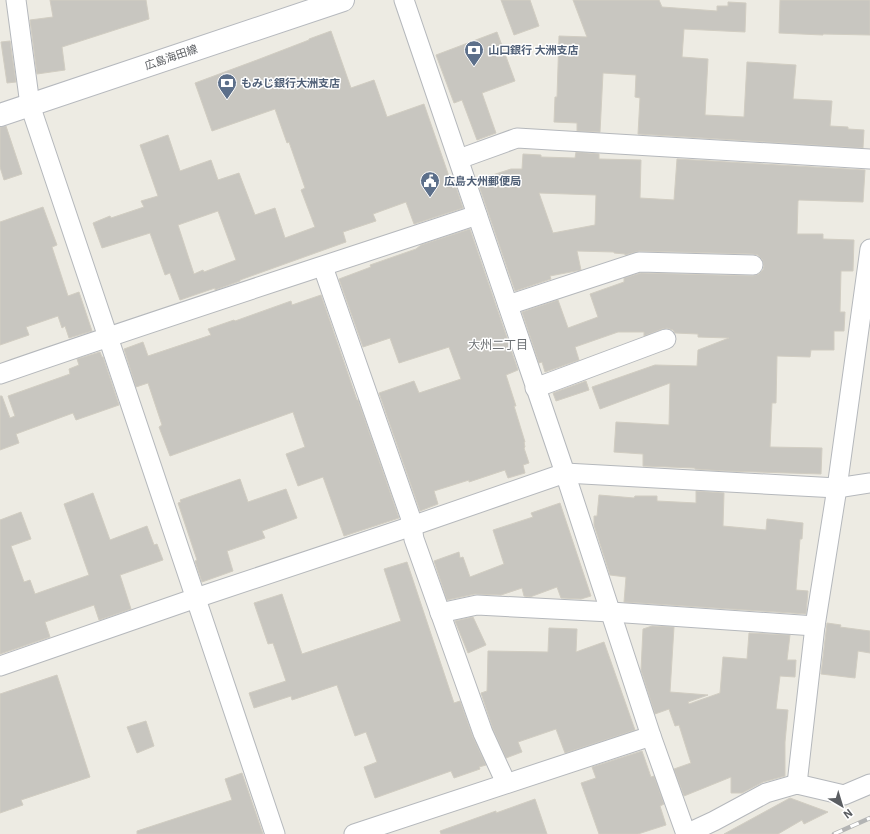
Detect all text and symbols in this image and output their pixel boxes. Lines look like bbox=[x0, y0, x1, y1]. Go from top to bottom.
bank icon: 山口銀行 大洲支店 bbox=[463, 39, 485, 67]
street label: 広島海田線 bbox=[143, 41, 199, 73]
place label: 山口銀行 大洲支店 bbox=[488, 43, 579, 57]
bank icon: もみじ銀行大洲支店 bbox=[216, 72, 238, 100]
place label: もみじ銀行大洲支店 bbox=[241, 76, 340, 90]
public building icon: 広島大州郵便局 bbox=[419, 170, 441, 198]
place label: 広島大州郵便局 bbox=[444, 174, 521, 188]
district label: 大州二丁目 bbox=[468, 337, 528, 352]
north arrow bbox=[822, 786, 862, 826]
text: N bbox=[841, 806, 856, 822]

